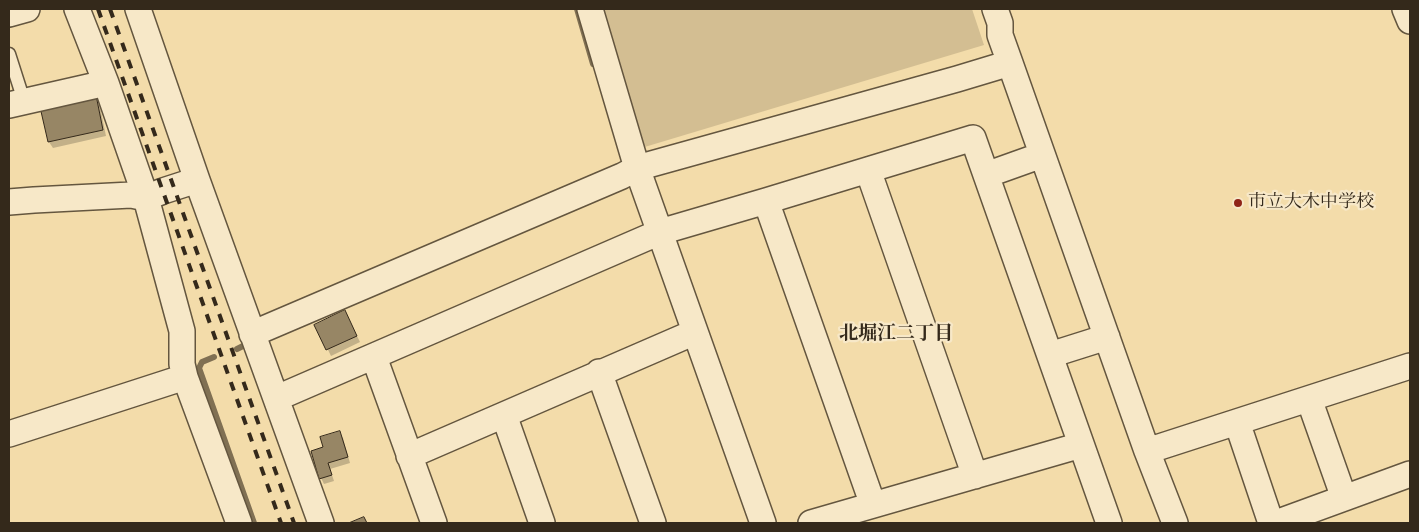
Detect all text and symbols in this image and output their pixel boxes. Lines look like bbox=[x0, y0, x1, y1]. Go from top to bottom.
place label: 市立大木中学校 bbox=[1248, 192, 1374, 214]
marker: 市立大木中学校 bbox=[1232, 197, 1244, 209]
district label: 北堀江二丁目 bbox=[839, 324, 953, 346]

